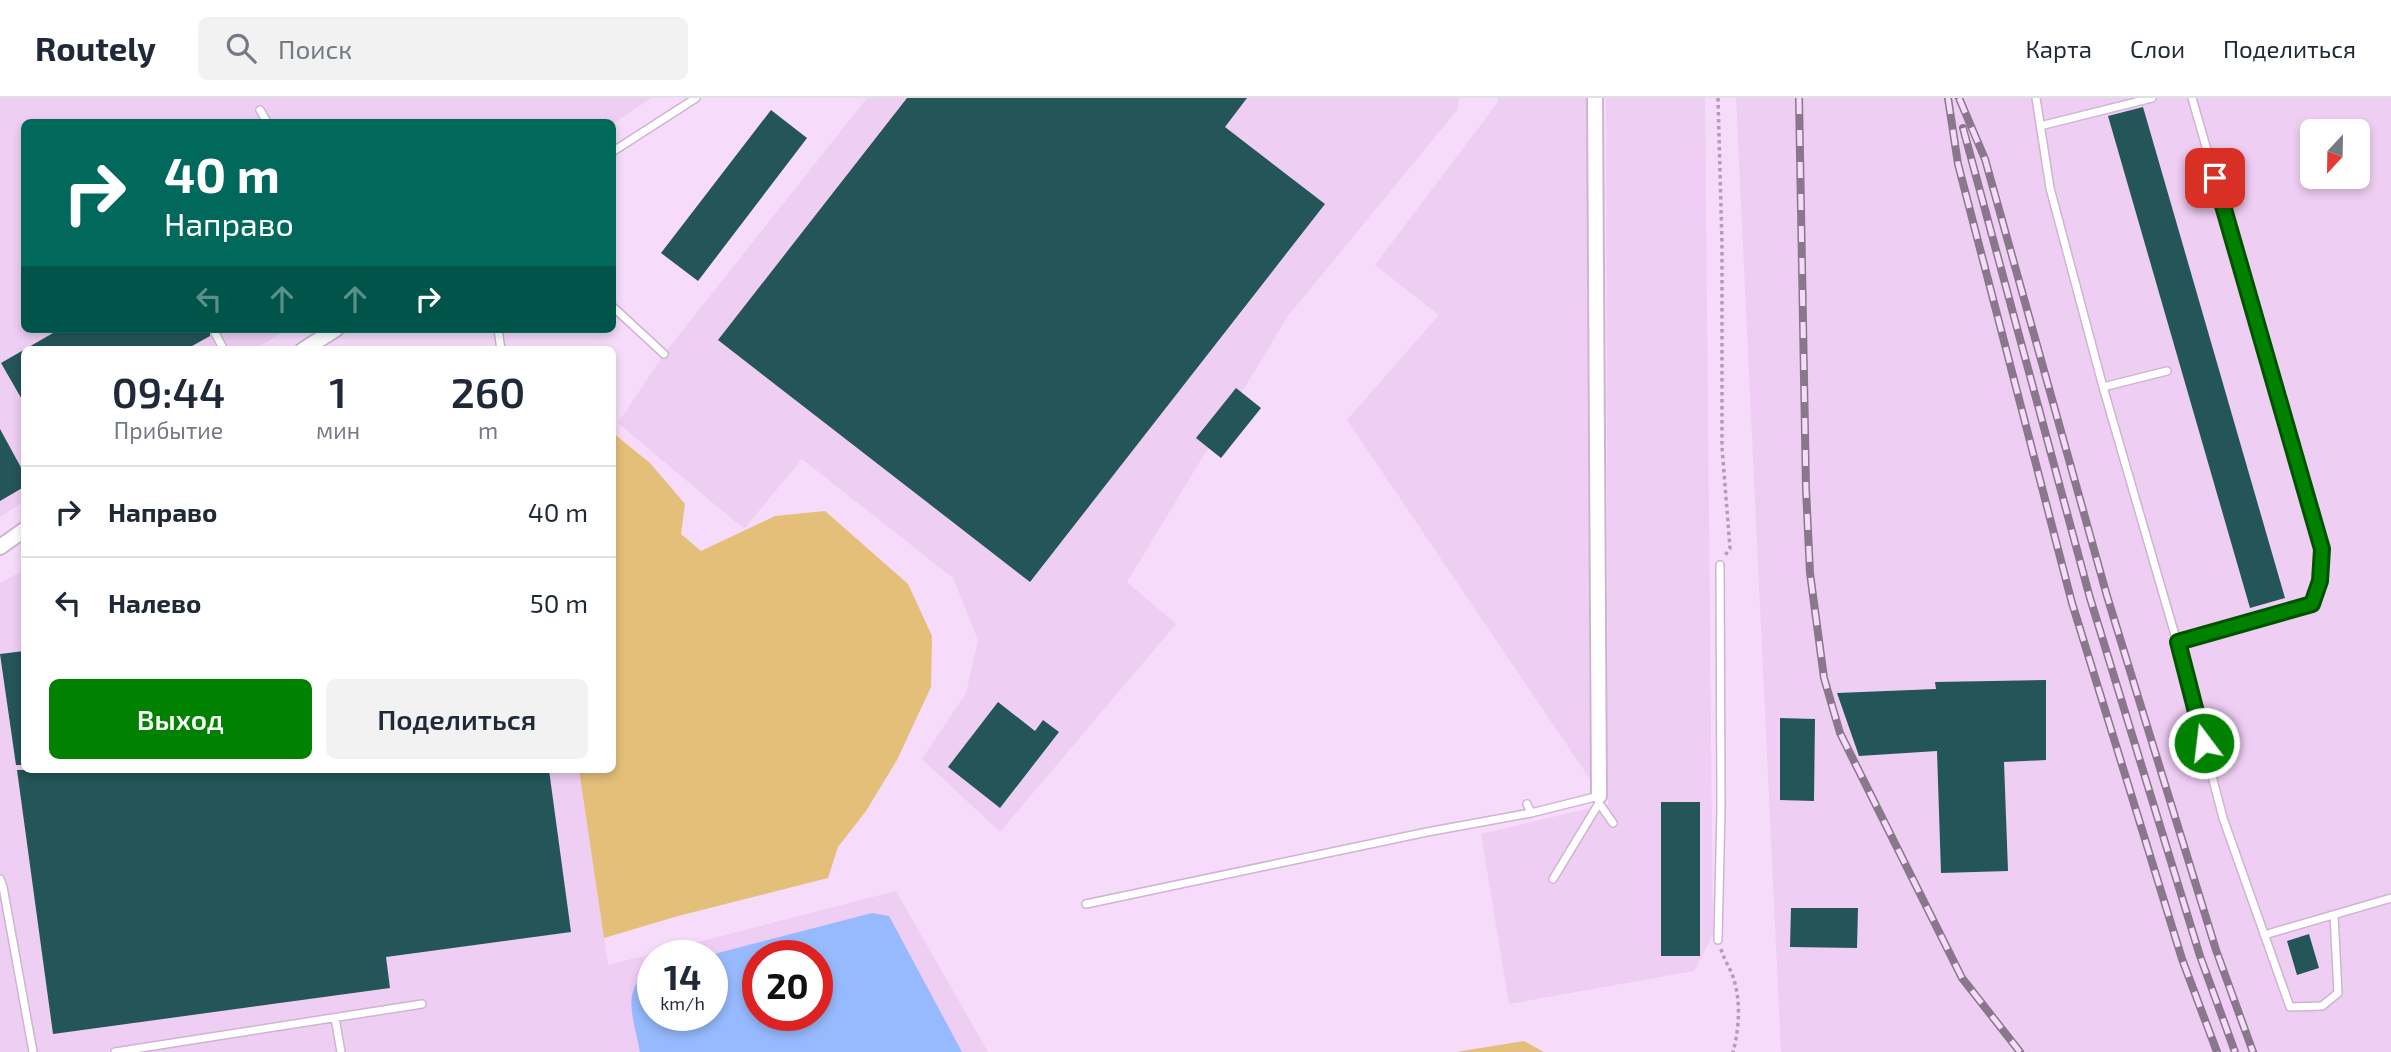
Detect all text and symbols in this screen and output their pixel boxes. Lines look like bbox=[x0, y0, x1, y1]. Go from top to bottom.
search box bbox=[198, 17, 688, 80]
text: Routely bbox=[35, 28, 156, 68]
icon: search bbox=[222, 29, 260, 67]
text: Поиск bbox=[278, 33, 352, 64]
text: Карта bbox=[2025, 34, 2092, 63]
text: Слои bbox=[2130, 34, 2185, 63]
text: Поделиться bbox=[2223, 34, 2356, 63]
north arrow bbox=[2300, 119, 2370, 189]
map controls bbox=[2300, 119, 2370, 189]
text: 40 m bbox=[164, 144, 280, 203]
icon: right bbox=[49, 147, 140, 238]
pin bbox=[2185, 148, 2245, 208]
icon: arrive bbox=[2196, 159, 2234, 197]
text: Направо bbox=[164, 204, 294, 242]
icon: left bbox=[190, 280, 228, 318]
icon: ahead bbox=[263, 280, 301, 318]
icon: ahead bbox=[336, 280, 374, 318]
icon: right bbox=[409, 280, 447, 318]
text: 09:44 bbox=[112, 366, 225, 416]
text: 1 bbox=[329, 366, 347, 416]
text: 260 bbox=[451, 366, 525, 416]
text: Прибытие bbox=[114, 416, 223, 444]
text: мин bbox=[316, 416, 360, 444]
text: m bbox=[478, 416, 498, 444]
icon: right bbox=[49, 493, 87, 531]
text: Направо bbox=[108, 496, 217, 527]
text: 40 m bbox=[528, 496, 588, 527]
icon: left bbox=[49, 584, 87, 622]
text: Налево bbox=[108, 587, 201, 618]
text: 50 m bbox=[530, 587, 588, 618]
button: Выход bbox=[49, 679, 312, 759]
button: Поделиться bbox=[326, 679, 588, 759]
position arrow bbox=[2167, 706, 2241, 780]
speed limit sign: 20 bbox=[742, 940, 833, 1031]
text: 14 bbox=[664, 955, 701, 997]
text: km/h bbox=[660, 992, 705, 1014]

